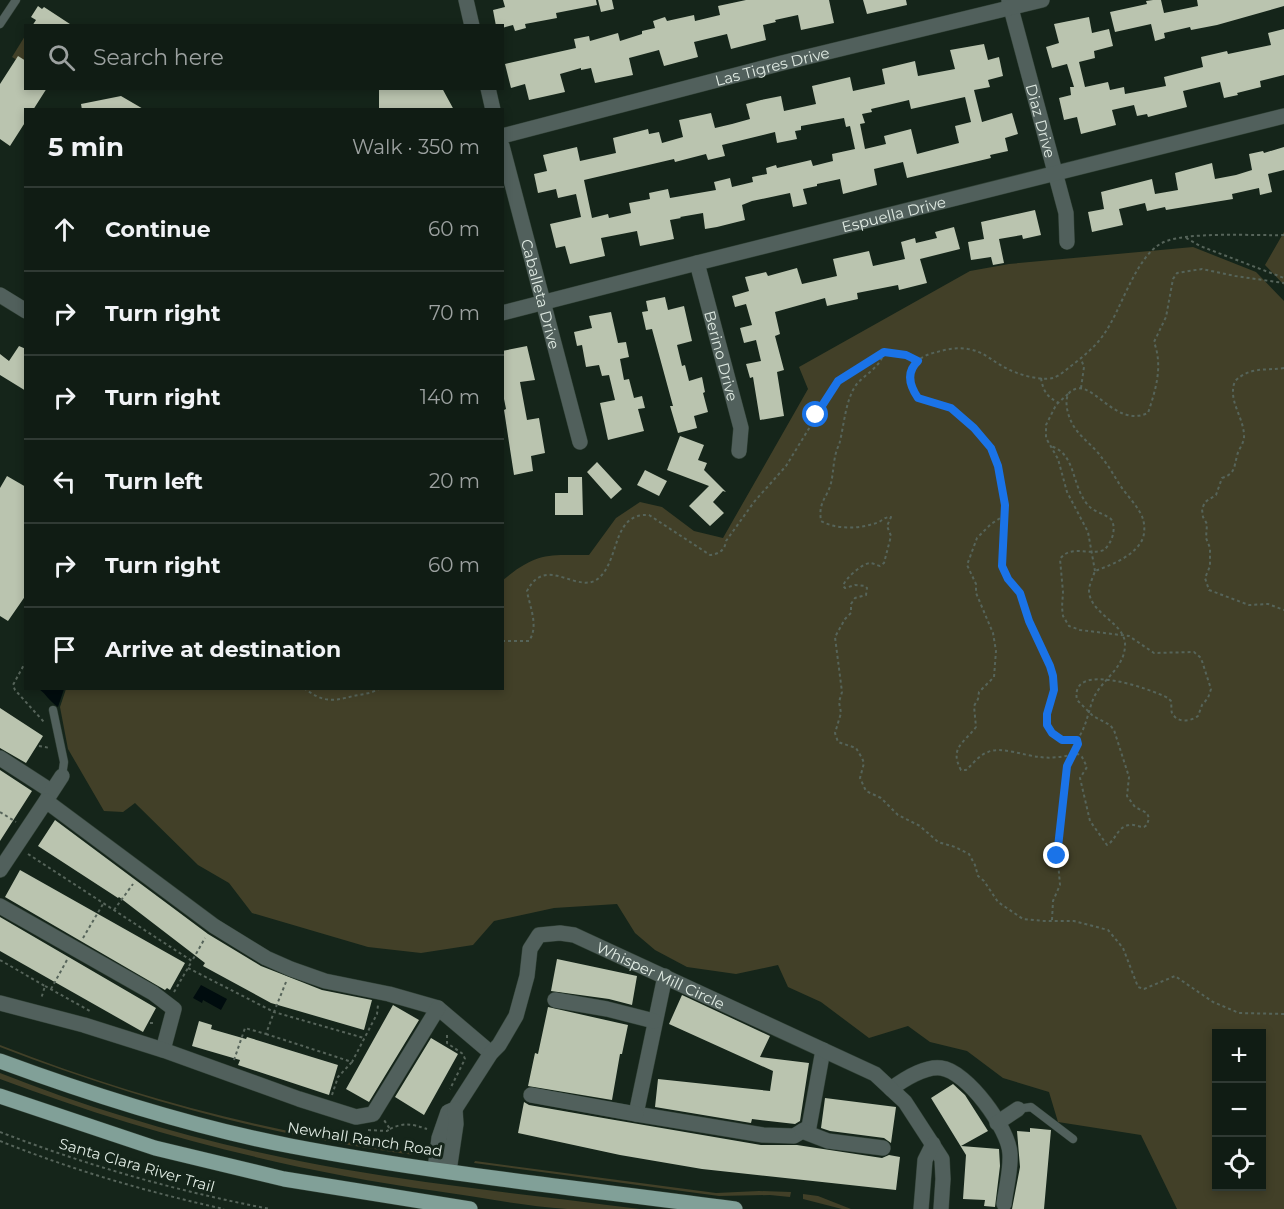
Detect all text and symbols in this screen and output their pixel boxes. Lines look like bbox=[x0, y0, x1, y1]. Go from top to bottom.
search box bbox=[24, 24, 504, 90]
icon: search bbox=[45, 41, 78, 74]
street label: Las Tigres Drive bbox=[713, 42, 831, 90]
text: Search here bbox=[93, 44, 224, 71]
street label: Diaz Drive bbox=[1022, 81, 1060, 160]
text: 5 min bbox=[48, 131, 124, 163]
text: Walk · 350 m bbox=[352, 135, 480, 159]
street label: Espuella Drive bbox=[840, 192, 948, 236]
icon: ahead bbox=[48, 213, 81, 246]
text: Continue bbox=[105, 216, 211, 243]
text: 60 m bbox=[428, 217, 480, 241]
street label: Caballeta Drive bbox=[517, 237, 565, 351]
icon: right bbox=[48, 297, 81, 330]
text: Turn right bbox=[105, 300, 220, 327]
text: 70 m bbox=[429, 301, 480, 325]
street label: Berino Drive bbox=[701, 308, 743, 403]
icon: right bbox=[48, 381, 81, 414]
text: Turn right bbox=[105, 384, 220, 411]
text: 140 m bbox=[420, 385, 480, 409]
route start bbox=[802, 401, 828, 427]
icon: left bbox=[48, 465, 81, 498]
text: Turn left bbox=[105, 468, 203, 495]
text: 20 m bbox=[429, 469, 480, 493]
icon: right bbox=[48, 549, 81, 582]
text: Turn right bbox=[105, 552, 220, 579]
text: 60 m bbox=[428, 553, 480, 577]
icon: arrive bbox=[48, 633, 81, 666]
text: Arrive at destination bbox=[105, 636, 341, 663]
route end bbox=[1043, 842, 1069, 868]
street label: Whisper Mill Circle bbox=[593, 937, 728, 1013]
map controls bbox=[1212, 1029, 1266, 1191]
button: + bbox=[1212, 1029, 1266, 1083]
button: − bbox=[1212, 1083, 1266, 1137]
street label: Newhall Ranch Road bbox=[286, 1117, 444, 1161]
street label: Santa Clara River Trail bbox=[57, 1134, 217, 1196]
button: locate bbox=[1212, 1137, 1266, 1191]

